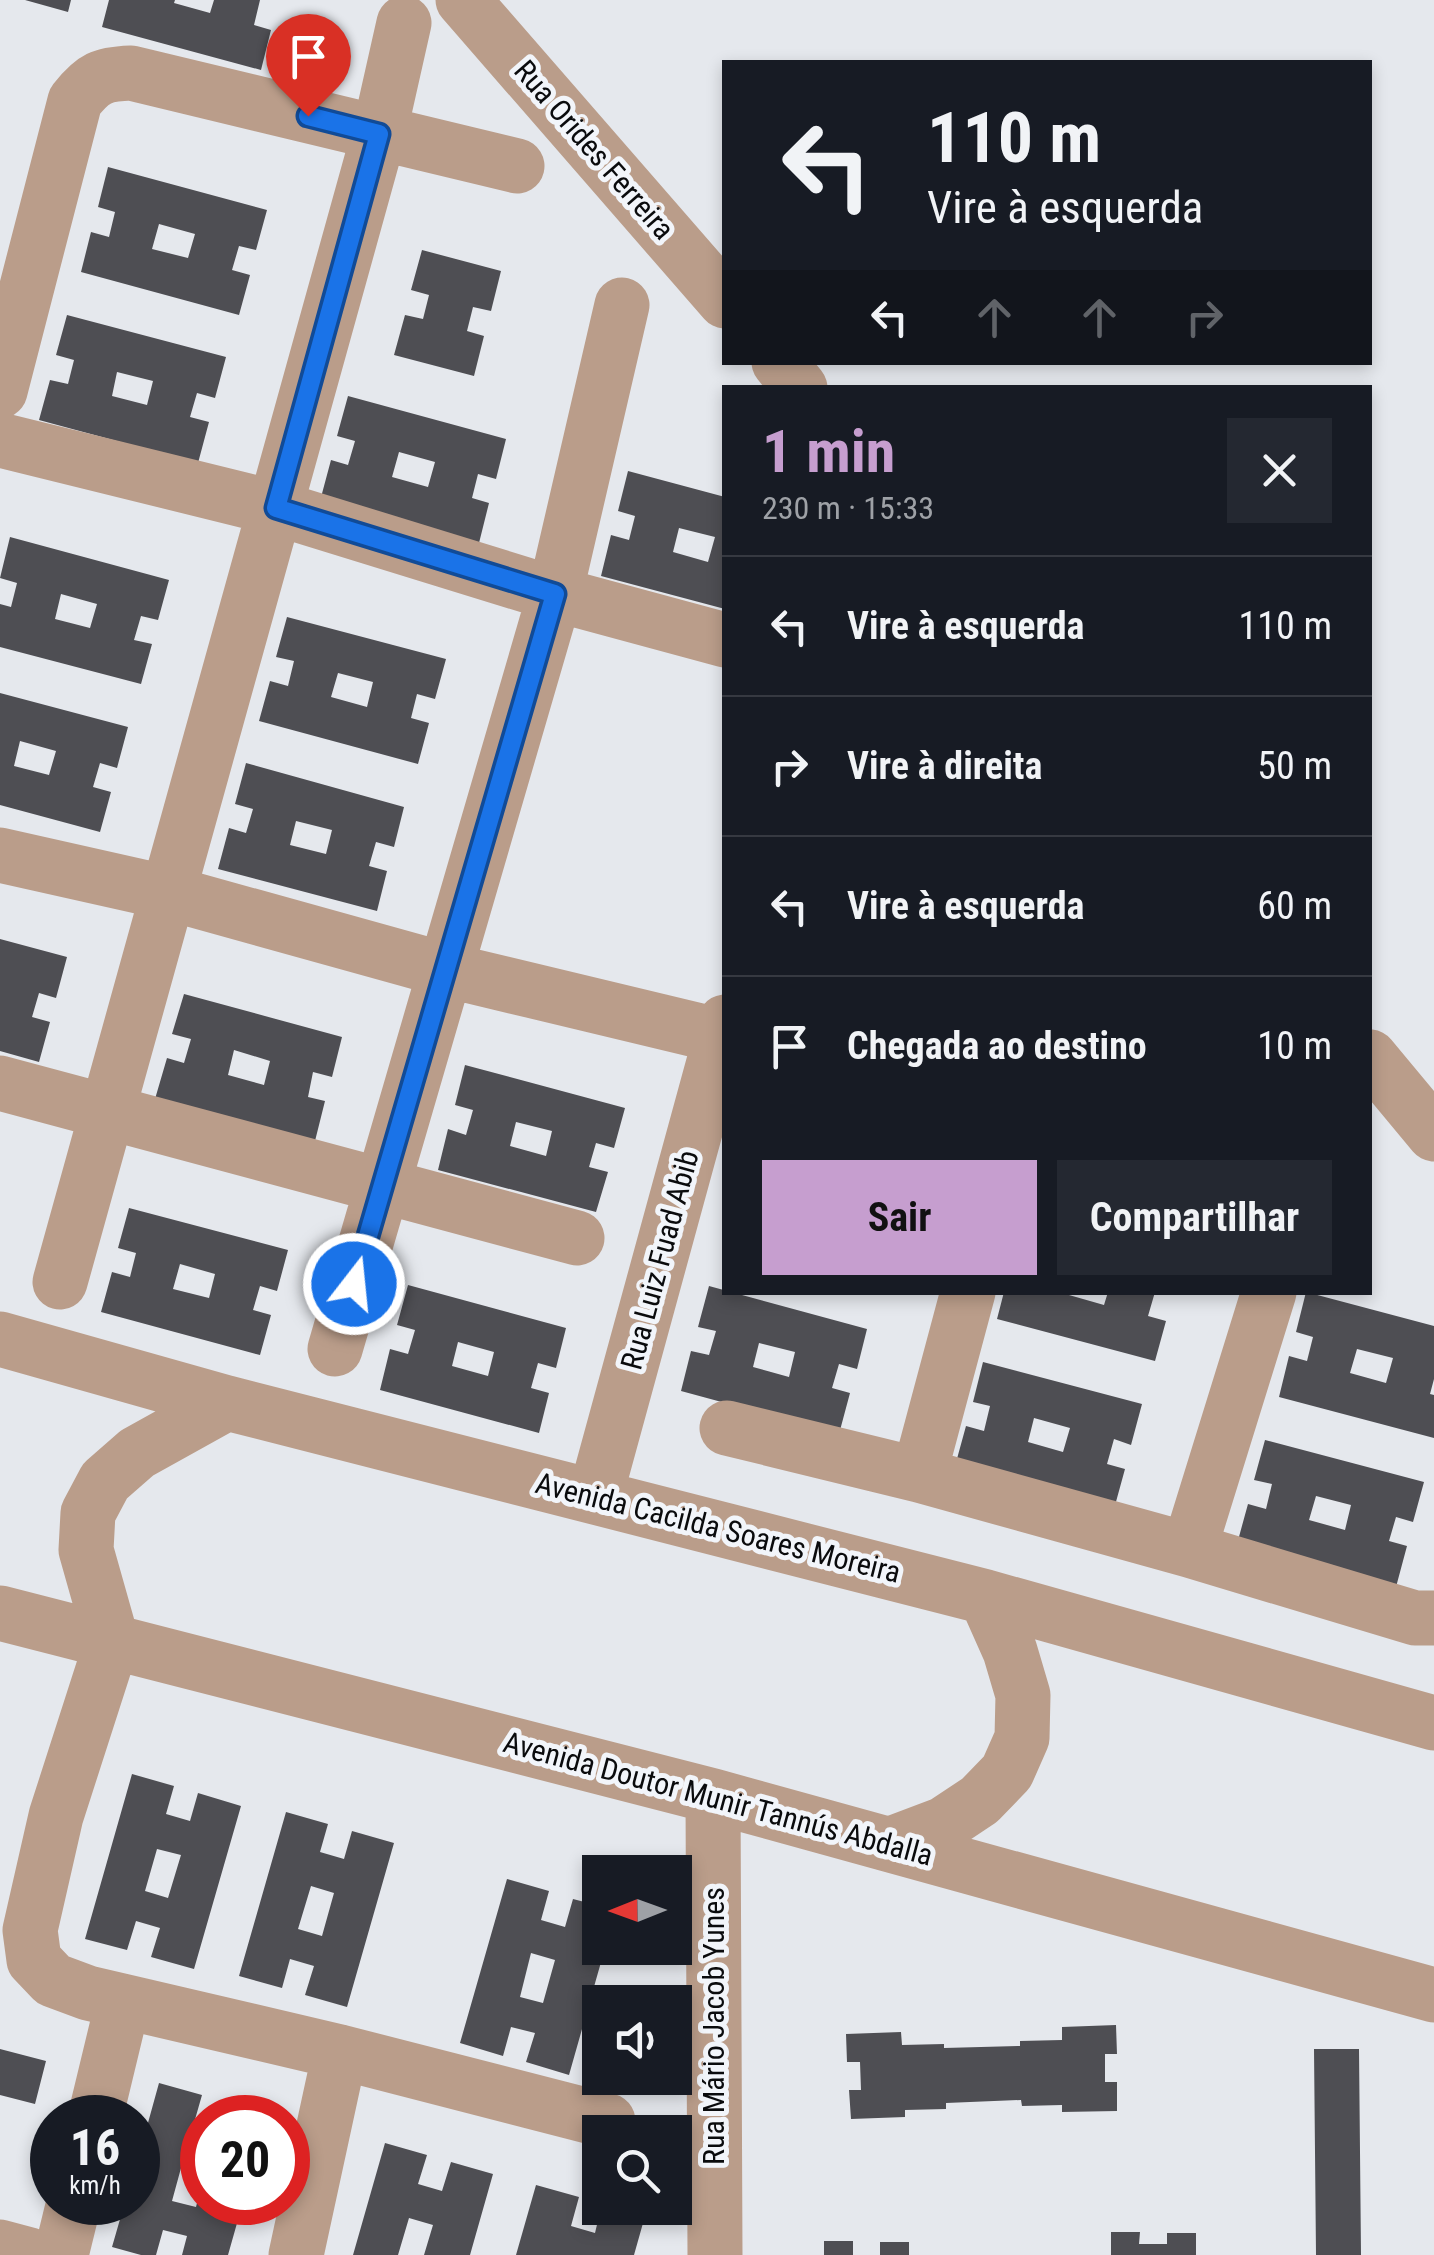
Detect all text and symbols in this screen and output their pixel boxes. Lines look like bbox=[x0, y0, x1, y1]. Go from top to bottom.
pin bbox=[266, 14, 351, 117]
icon: arrive bbox=[281, 29, 336, 84]
street label: Rua Orides Ferreira bbox=[507, 53, 681, 246]
text: 110 m bbox=[927, 97, 1101, 179]
icon: left bbox=[762, 100, 892, 230]
text: Vire à esquerda bbox=[927, 181, 1203, 234]
icon: left bbox=[862, 290, 917, 345]
icon: ahead bbox=[967, 290, 1022, 345]
icon: ahead bbox=[1072, 290, 1127, 345]
icon: right bbox=[1177, 290, 1232, 345]
text: 1 min bbox=[762, 416, 895, 487]
button: close bbox=[1227, 418, 1332, 523]
text: 230 m · 15:33 bbox=[762, 489, 934, 527]
icon: left bbox=[762, 599, 817, 654]
text: Vire à esquerda bbox=[847, 604, 1085, 648]
text: 110 m bbox=[1238, 604, 1332, 648]
icon: right bbox=[762, 739, 817, 794]
text: Vire à direita bbox=[847, 744, 1042, 788]
text: 50 m bbox=[1257, 744, 1332, 788]
icon: left bbox=[762, 879, 817, 934]
text: Vire à esquerda bbox=[847, 884, 1085, 928]
text: 60 m bbox=[1257, 884, 1332, 928]
icon: arrive bbox=[762, 1019, 817, 1074]
text: Chegada ao destino bbox=[847, 1024, 1147, 1068]
text: 10 m bbox=[1257, 1024, 1332, 1068]
street label: Rua Luiz Fuad Abib bbox=[613, 1147, 706, 1373]
button: Sair bbox=[762, 1160, 1037, 1275]
button: Compartilhar bbox=[1057, 1160, 1332, 1275]
position arrow bbox=[302, 1232, 406, 1336]
street label: Avenida Cacilda Soares Moreira bbox=[532, 1465, 904, 1590]
street label: Avenida Doutor Munir Tannús Abdalla bbox=[500, 1724, 937, 1873]
north arrow bbox=[582, 1855, 692, 1965]
map controls bbox=[582, 1855, 692, 2225]
street label: Rua Mário Jacob Yunes bbox=[696, 1887, 731, 2165]
button: sound bbox=[582, 1985, 692, 2095]
speed limit sign: 20 bbox=[180, 2095, 310, 2225]
button: search bbox=[582, 2115, 692, 2225]
text: 16 bbox=[70, 2119, 120, 2177]
text: km/h bbox=[69, 2171, 121, 2200]

